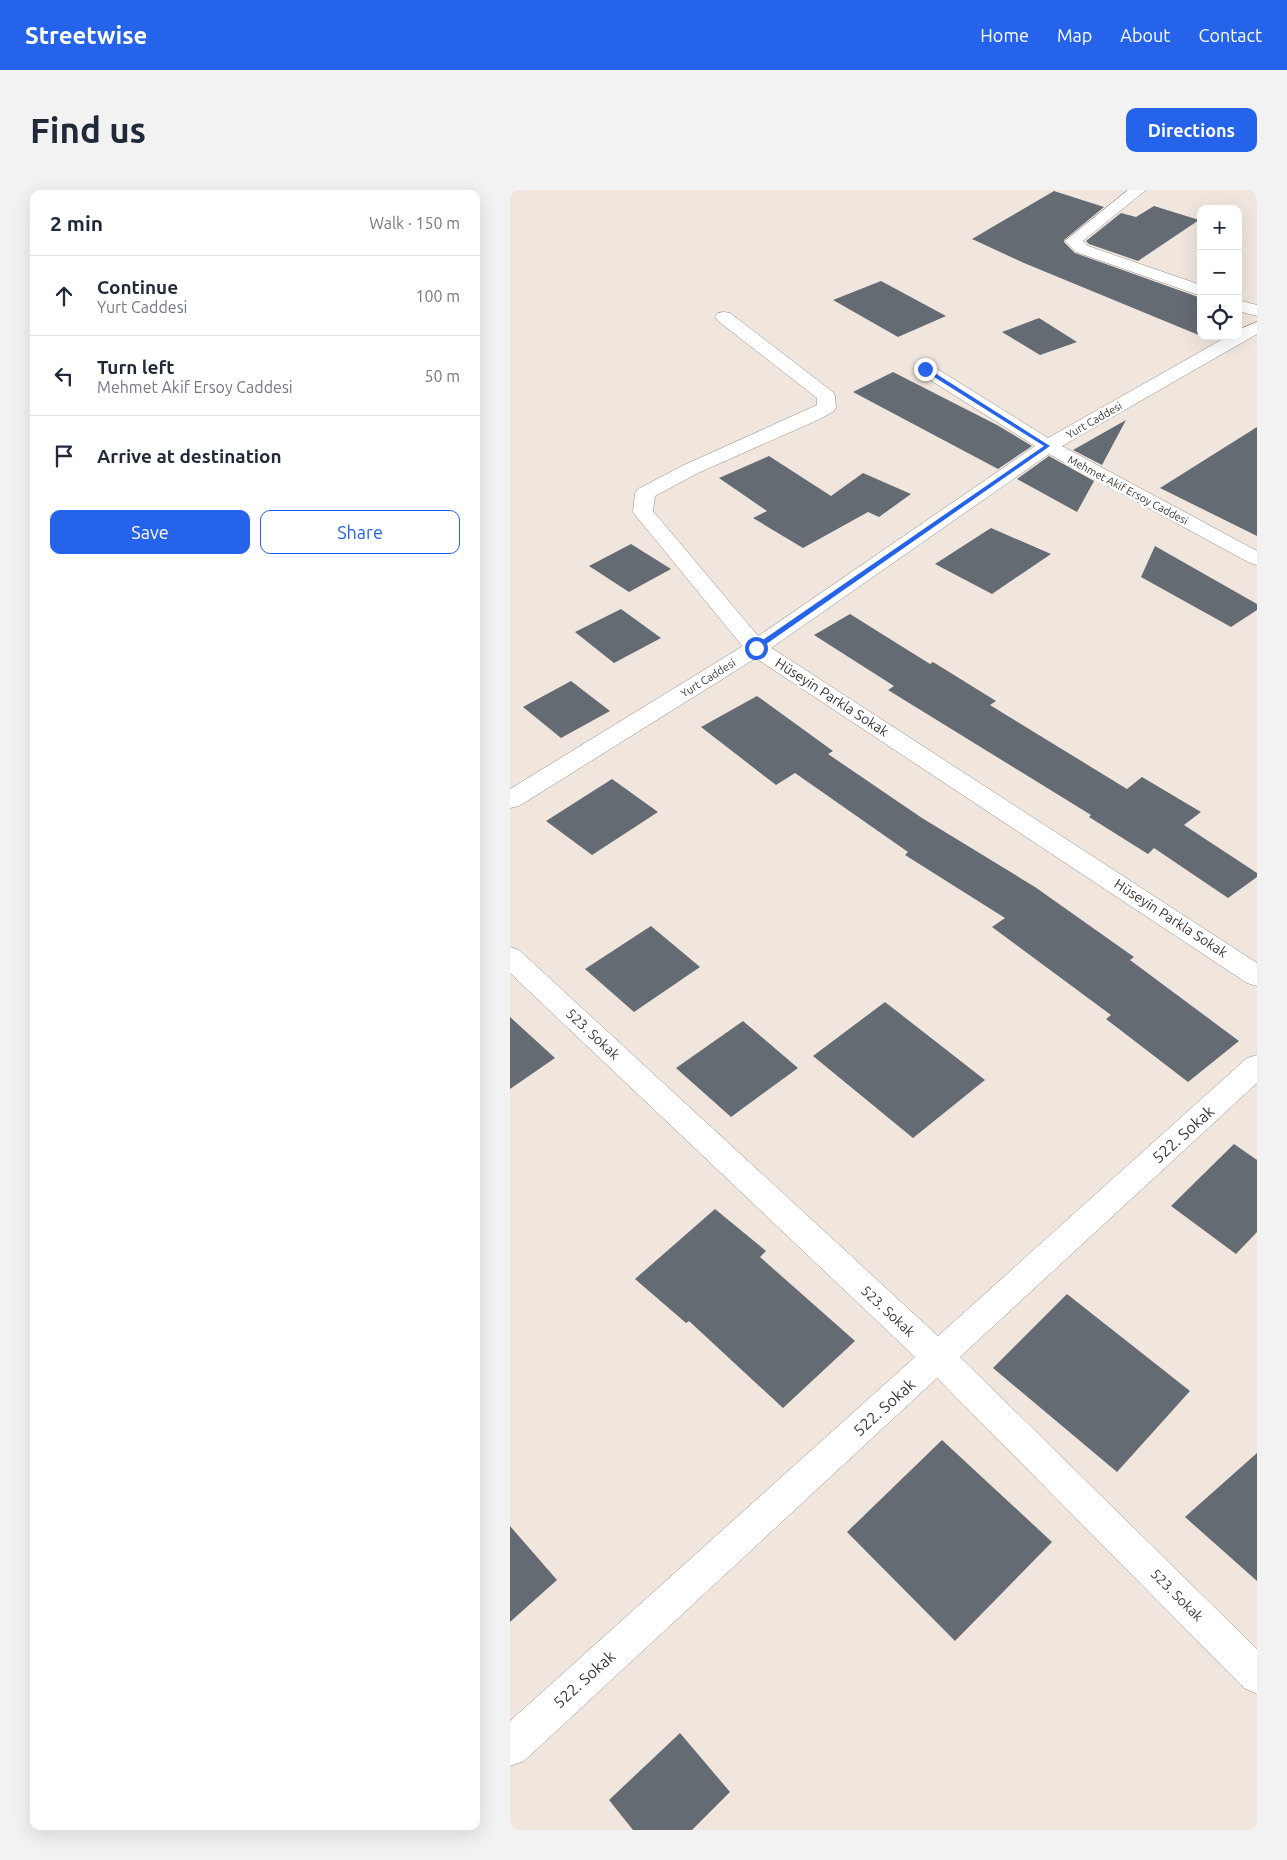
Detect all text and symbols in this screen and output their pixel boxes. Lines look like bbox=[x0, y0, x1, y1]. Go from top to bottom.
text: Streetwise bbox=[25, 22, 147, 49]
text: Home bbox=[980, 25, 1029, 45]
text: Map bbox=[1057, 25, 1092, 45]
text: About bbox=[1120, 25, 1170, 45]
text: Contact bbox=[1198, 25, 1262, 45]
button: Directions bbox=[1126, 108, 1257, 152]
text: Find us bbox=[30, 110, 146, 150]
map controls bbox=[1197, 205, 1242, 340]
button: + bbox=[1197, 205, 1242, 250]
text: 2 min bbox=[50, 211, 103, 235]
text: Walk · 150 m bbox=[369, 214, 460, 232]
button: − bbox=[1197, 250, 1242, 295]
text: Continue bbox=[97, 276, 178, 298]
icon: ahead bbox=[50, 282, 78, 310]
text: 100 m bbox=[415, 287, 460, 305]
button: locate bbox=[1197, 295, 1242, 340]
text: Yurt Caddesi bbox=[97, 298, 187, 316]
text: Turn left bbox=[97, 356, 175, 378]
route end bbox=[914, 358, 937, 381]
icon: left bbox=[50, 362, 78, 390]
text: 50 m bbox=[424, 367, 460, 385]
text: Mehmet Akif Ersoy Caddesi bbox=[97, 378, 293, 396]
street label: Yurt Caddesi bbox=[1064, 399, 1124, 441]
icon: arrive bbox=[50, 442, 78, 470]
text: Arrive at destination bbox=[97, 445, 282, 467]
street label: Mehmet Akif Ersoy Caddesi bbox=[1066, 453, 1190, 527]
button: Save bbox=[50, 510, 250, 554]
button: Share bbox=[260, 510, 460, 554]
route start bbox=[745, 637, 768, 660]
street label: Hüseyin Parkla Sokak bbox=[772, 654, 892, 740]
street label: Yurt Caddesi bbox=[678, 656, 738, 700]
street label: Hüseyin Parkla Sokak bbox=[1111, 875, 1231, 961]
street label: 523. Sokak bbox=[563, 1005, 623, 1063]
street label: 522. Sokak bbox=[1148, 1102, 1218, 1166]
street label: 523. Sokak bbox=[858, 1282, 918, 1340]
street label: 522. Sokak bbox=[849, 1375, 919, 1439]
street label: 523. Sokak bbox=[1148, 1566, 1206, 1624]
street label: 522. Sokak bbox=[549, 1647, 619, 1711]

